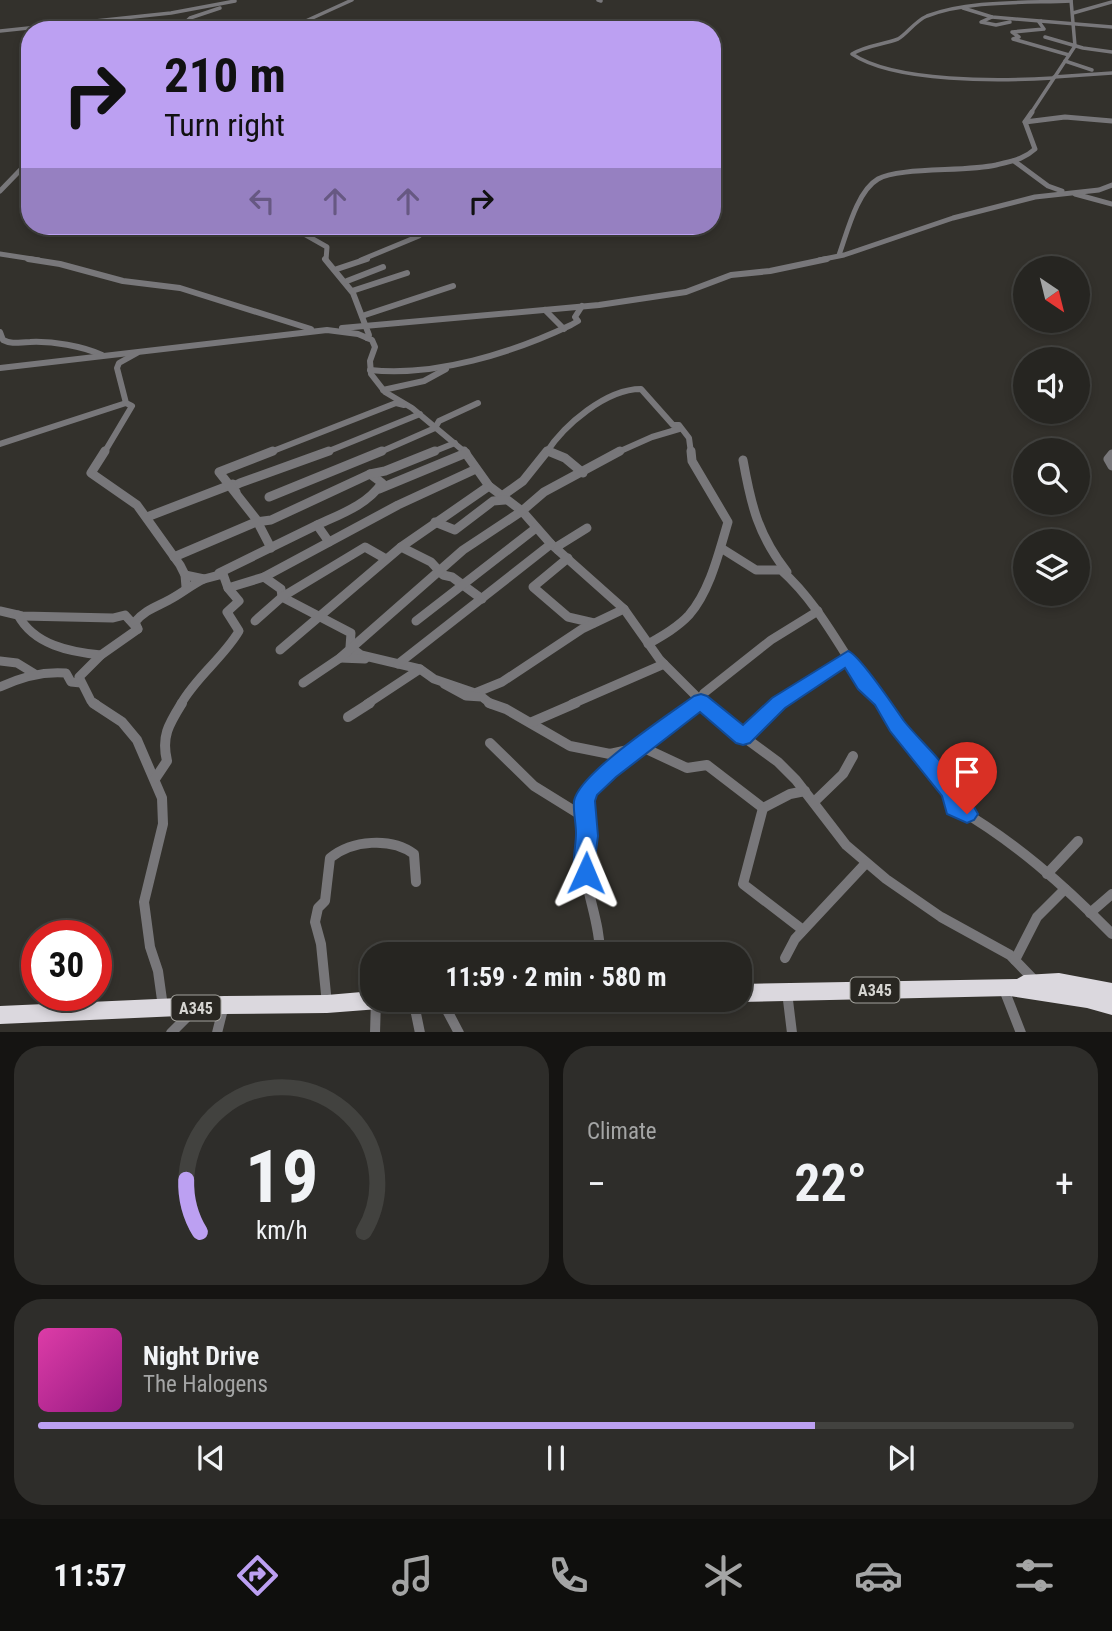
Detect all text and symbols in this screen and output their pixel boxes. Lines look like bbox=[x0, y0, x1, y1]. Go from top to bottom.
text: 210 m bbox=[164, 47, 286, 104]
icon: right bbox=[49, 49, 140, 140]
text: Turn right bbox=[164, 106, 285, 144]
icon: left bbox=[243, 182, 281, 220]
icon: ahead bbox=[316, 182, 354, 220]
icon: ahead bbox=[389, 182, 427, 220]
icon: right bbox=[462, 182, 500, 220]
north arrow bbox=[1013, 256, 1090, 332]
map controls bbox=[1013, 256, 1090, 606]
button: sound bbox=[1013, 347, 1090, 424]
button: search bbox=[1013, 438, 1090, 515]
button: layers bbox=[1013, 529, 1090, 606]
pin bbox=[937, 742, 997, 814]
icon: arrive bbox=[948, 753, 986, 791]
position arrow bbox=[549, 836, 623, 910]
speed limit sign: 30 bbox=[21, 920, 112, 1011]
text: 11:59 · 2 min · 580 m bbox=[446, 962, 666, 992]
road number: A345 bbox=[850, 978, 900, 1002]
road number: A345 bbox=[172, 996, 220, 1020]
text: Climate bbox=[587, 1118, 657, 1145]
text: 19 bbox=[245, 1134, 318, 1220]
text: 22° bbox=[794, 1153, 867, 1214]
text: − bbox=[587, 1162, 606, 1206]
text: + bbox=[1055, 1162, 1074, 1206]
text: km/h bbox=[256, 1215, 307, 1244]
text: Night Drive bbox=[143, 1341, 259, 1371]
text: The Halogens bbox=[143, 1371, 268, 1398]
icon: previous bbox=[192, 1439, 230, 1477]
icon: pause bbox=[537, 1439, 575, 1477]
icon: next bbox=[882, 1439, 920, 1477]
icon: directions bbox=[233, 1551, 282, 1600]
icon: music bbox=[388, 1551, 437, 1600]
icon: phone bbox=[544, 1551, 593, 1600]
icon: climate bbox=[699, 1551, 748, 1600]
icon: car bbox=[854, 1551, 903, 1600]
icon: filters bbox=[1010, 1551, 1059, 1600]
text: 11:57 bbox=[53, 1556, 127, 1594]

